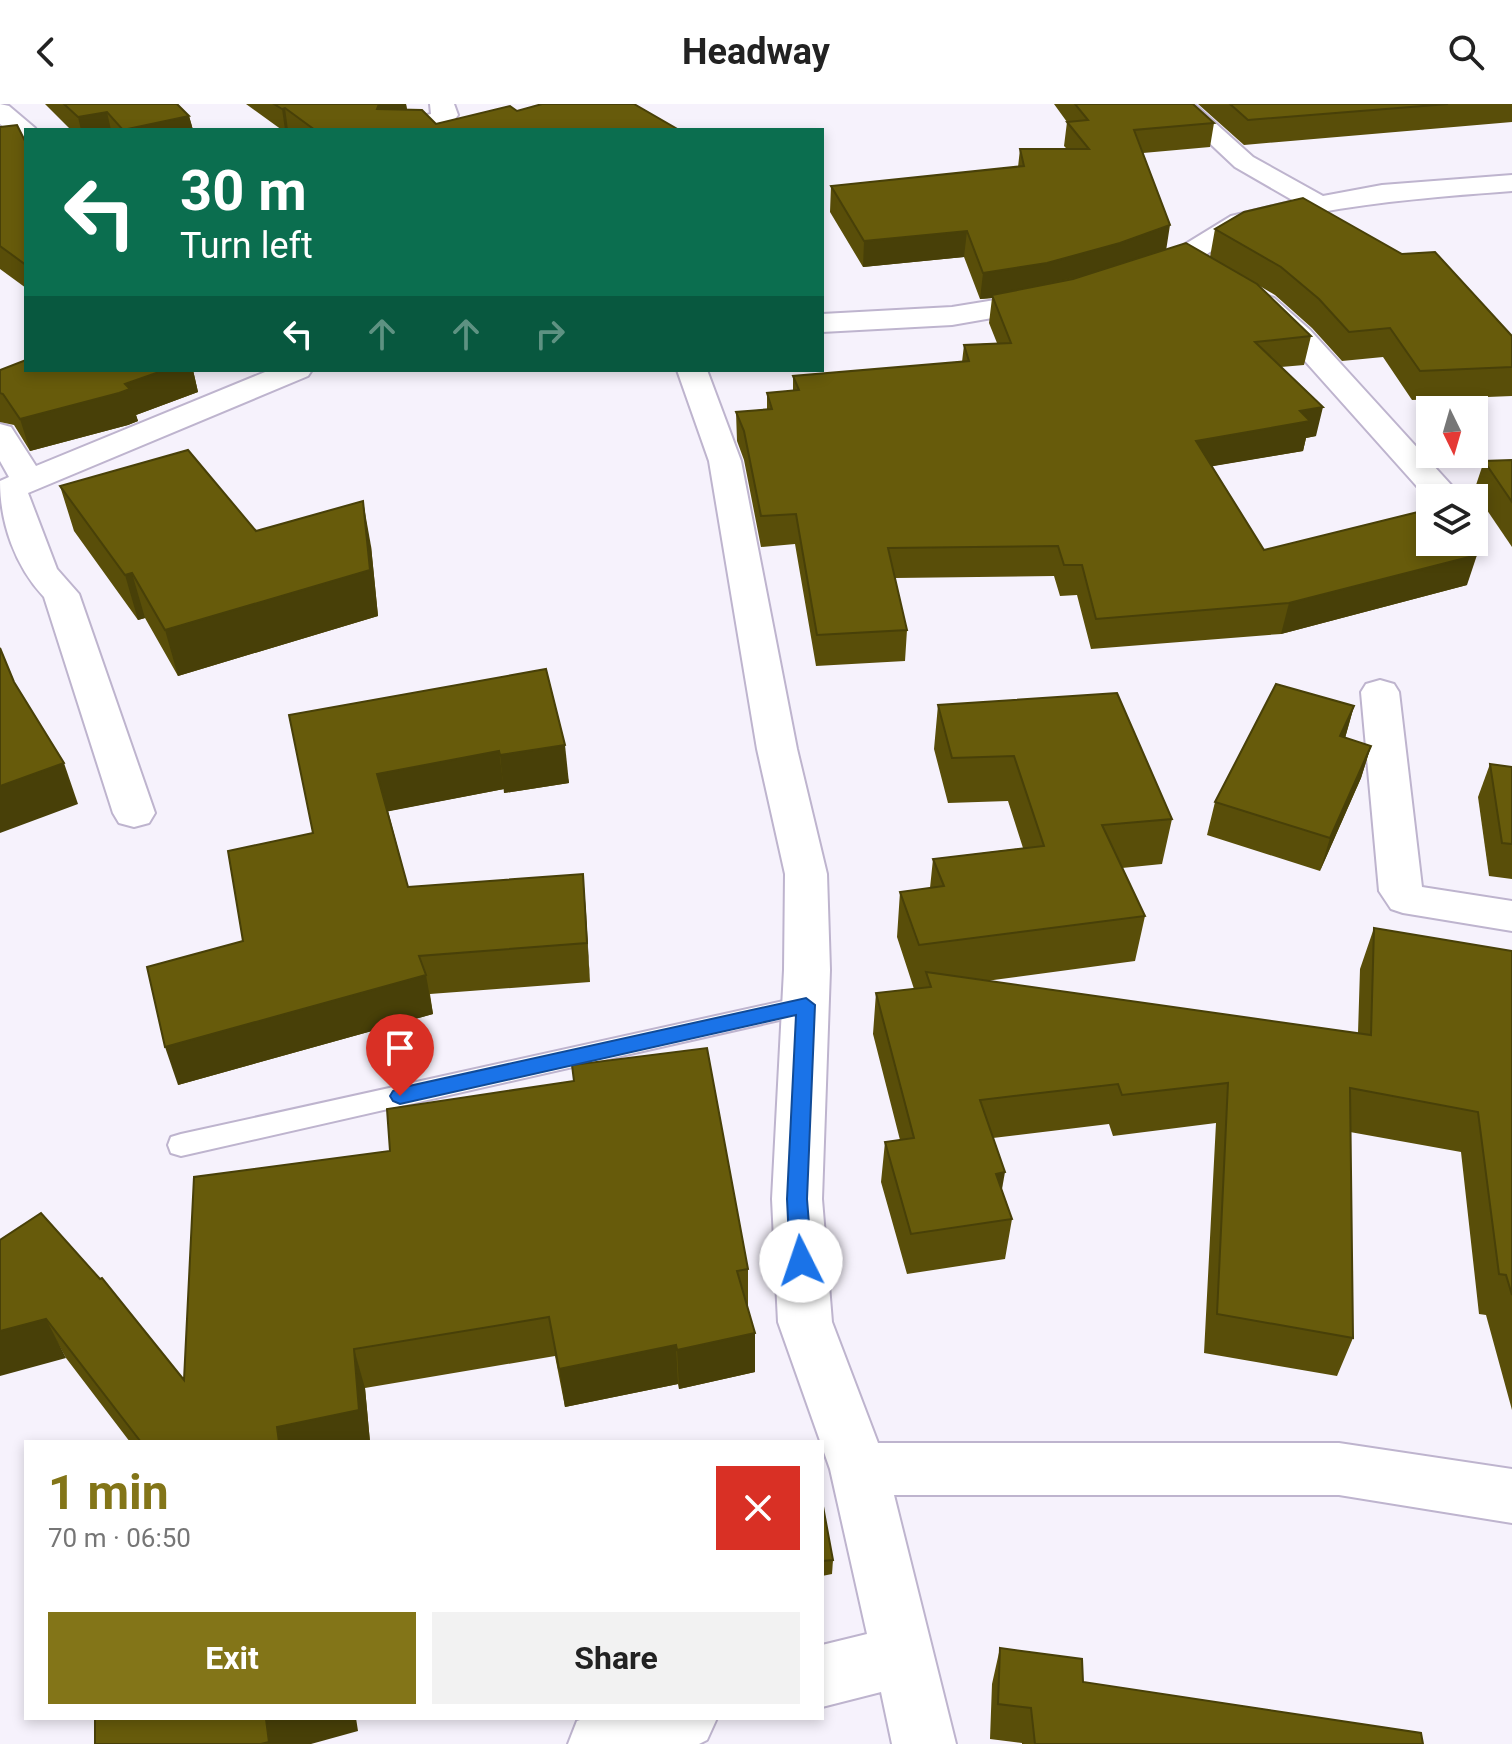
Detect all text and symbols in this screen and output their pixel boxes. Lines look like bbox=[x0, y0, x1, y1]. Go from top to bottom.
icon: back bbox=[24, 30, 68, 74]
icon: search bbox=[1444, 30, 1488, 74]
text: Headway bbox=[682, 31, 830, 73]
text: 30 m bbox=[180, 158, 307, 224]
icon: left bbox=[48, 160, 152, 264]
text: Turn left bbox=[180, 225, 313, 267]
icon: left bbox=[276, 312, 320, 356]
icon: ahead bbox=[360, 312, 404, 356]
icon: ahead bbox=[444, 312, 488, 356]
icon: right bbox=[528, 312, 572, 356]
north arrow bbox=[1416, 396, 1488, 468]
map controls bbox=[1416, 396, 1488, 556]
button: layers bbox=[1416, 484, 1488, 556]
pin bbox=[366, 1014, 434, 1096]
icon: arrive bbox=[378, 1026, 422, 1070]
position arrow bbox=[759, 1219, 843, 1303]
text: 1 min bbox=[48, 1464, 169, 1521]
button: close bbox=[716, 1466, 800, 1550]
text: 70 m · 06:50 bbox=[48, 1523, 191, 1553]
button: Exit bbox=[48, 1612, 416, 1704]
button: Share bbox=[432, 1612, 800, 1704]

